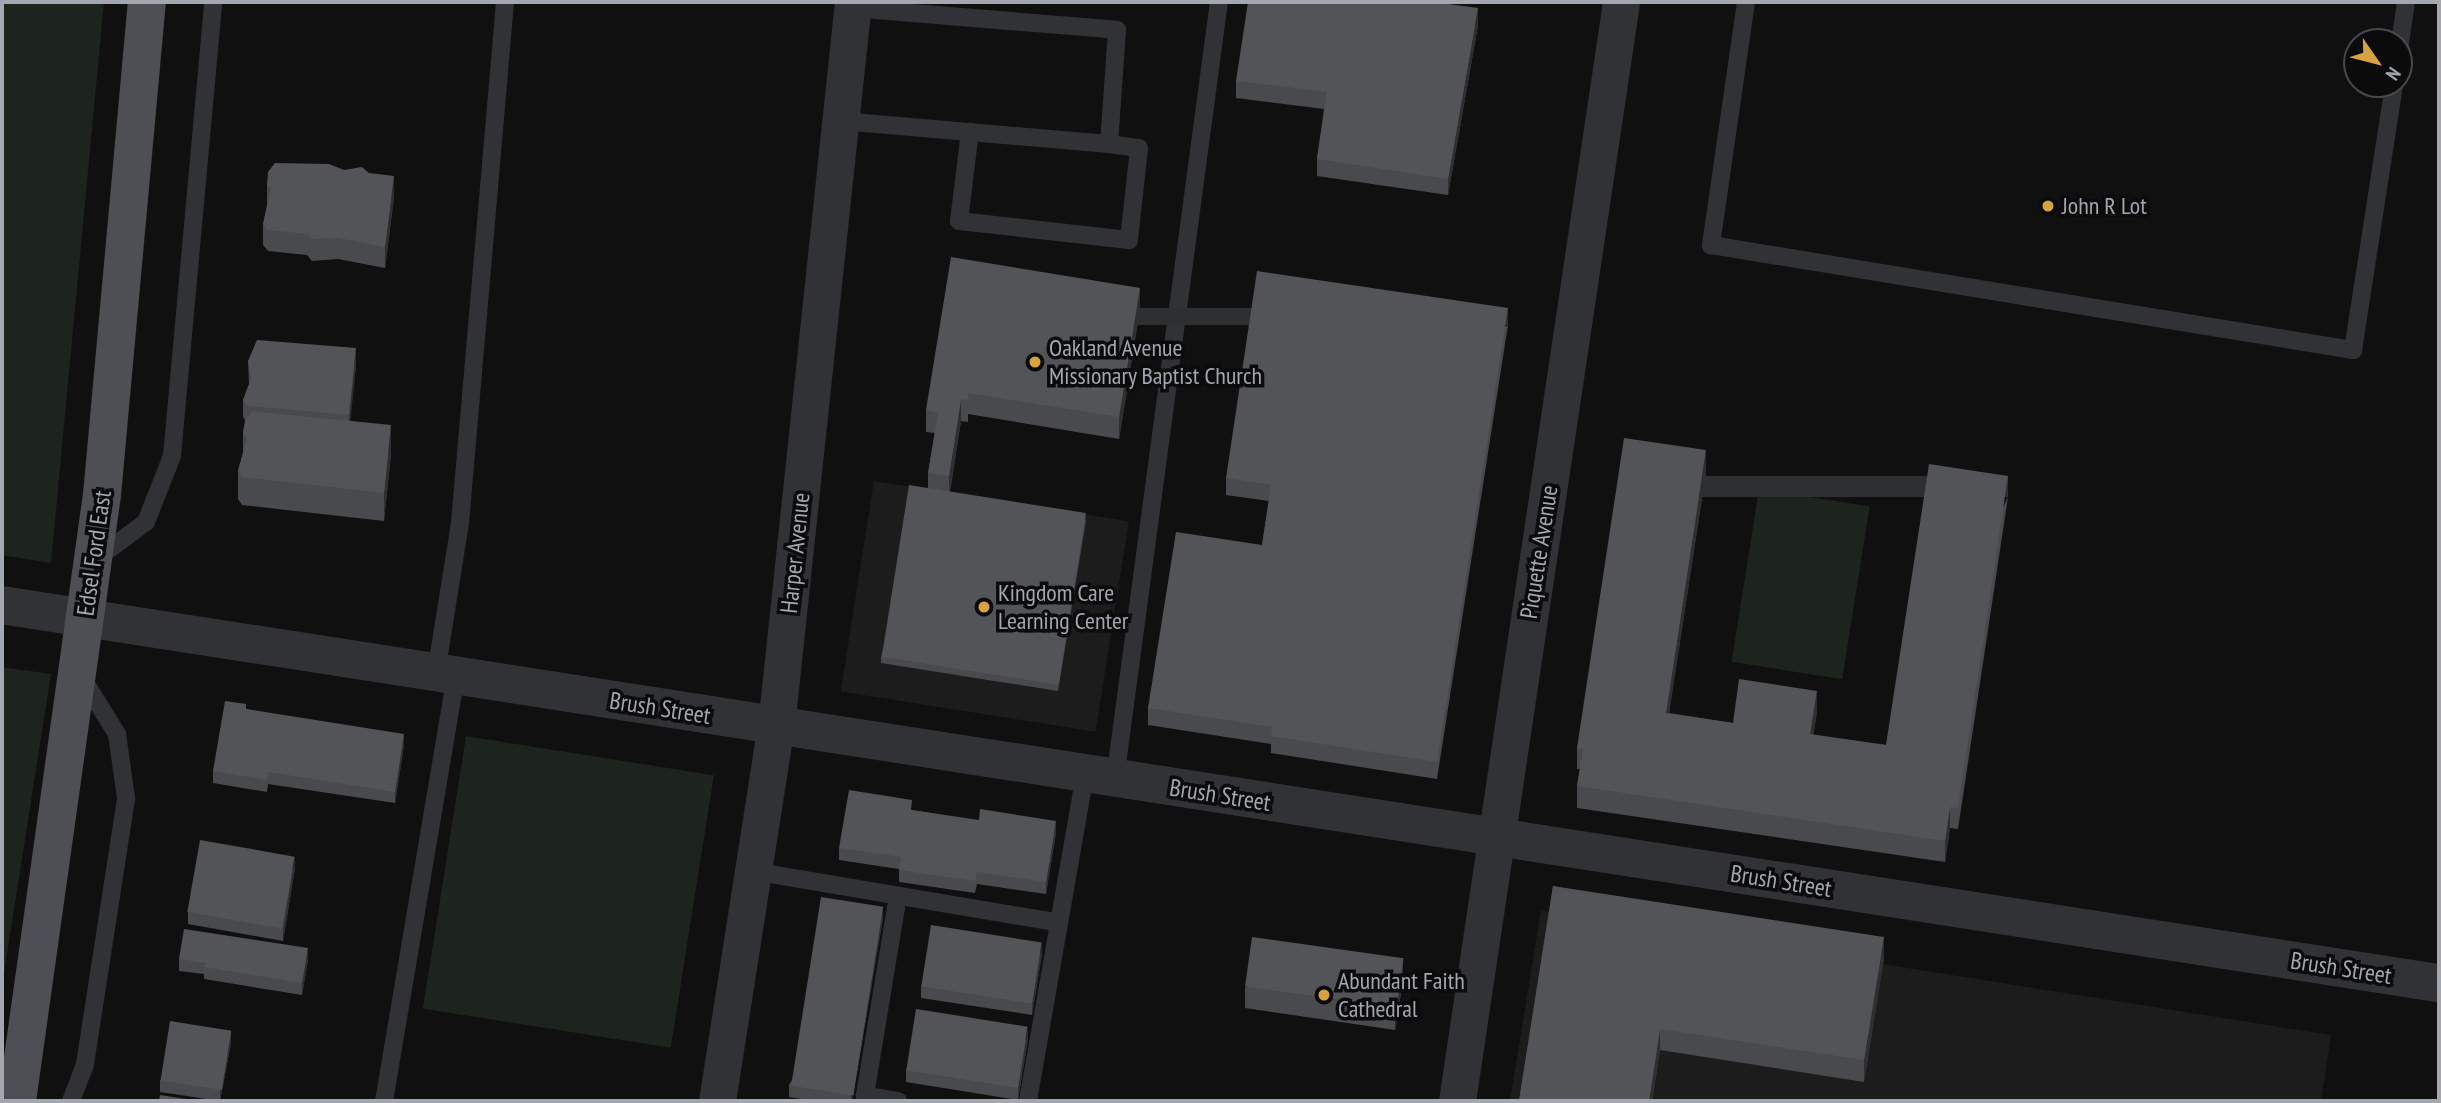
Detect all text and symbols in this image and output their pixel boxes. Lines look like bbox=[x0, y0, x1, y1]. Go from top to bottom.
north arrow bbox=[2343, 28, 2413, 98]
text: N bbox=[2381, 63, 2406, 85]
place label: John R Lot bbox=[2062, 192, 2147, 220]
marker: John R Lot bbox=[2040, 198, 2056, 214]
place label: Oakland Avenue Missionary Baptist Church bbox=[1049, 334, 1263, 390]
marker: Oakland Avenue Missionary Baptist Church bbox=[1027, 354, 1043, 370]
street label: Piquette Avenue bbox=[1514, 483, 1564, 621]
street label: Edsel Ford East bbox=[71, 488, 117, 618]
street label: Harper Avenue bbox=[774, 491, 816, 615]
place label: Kingdom Care Learning Center bbox=[998, 579, 1128, 635]
marker: Kingdom Care Learning Center bbox=[976, 599, 992, 615]
street label: Brush Street bbox=[608, 686, 712, 730]
street label: Brush Street bbox=[1168, 773, 1272, 817]
street label: Brush Street bbox=[1729, 859, 1833, 903]
street label: Brush Street bbox=[2289, 946, 2393, 990]
place label: Abundant Faith Cathedral bbox=[1338, 967, 1465, 1023]
marker: Abundant Faith Cathedral bbox=[1316, 987, 1332, 1003]

